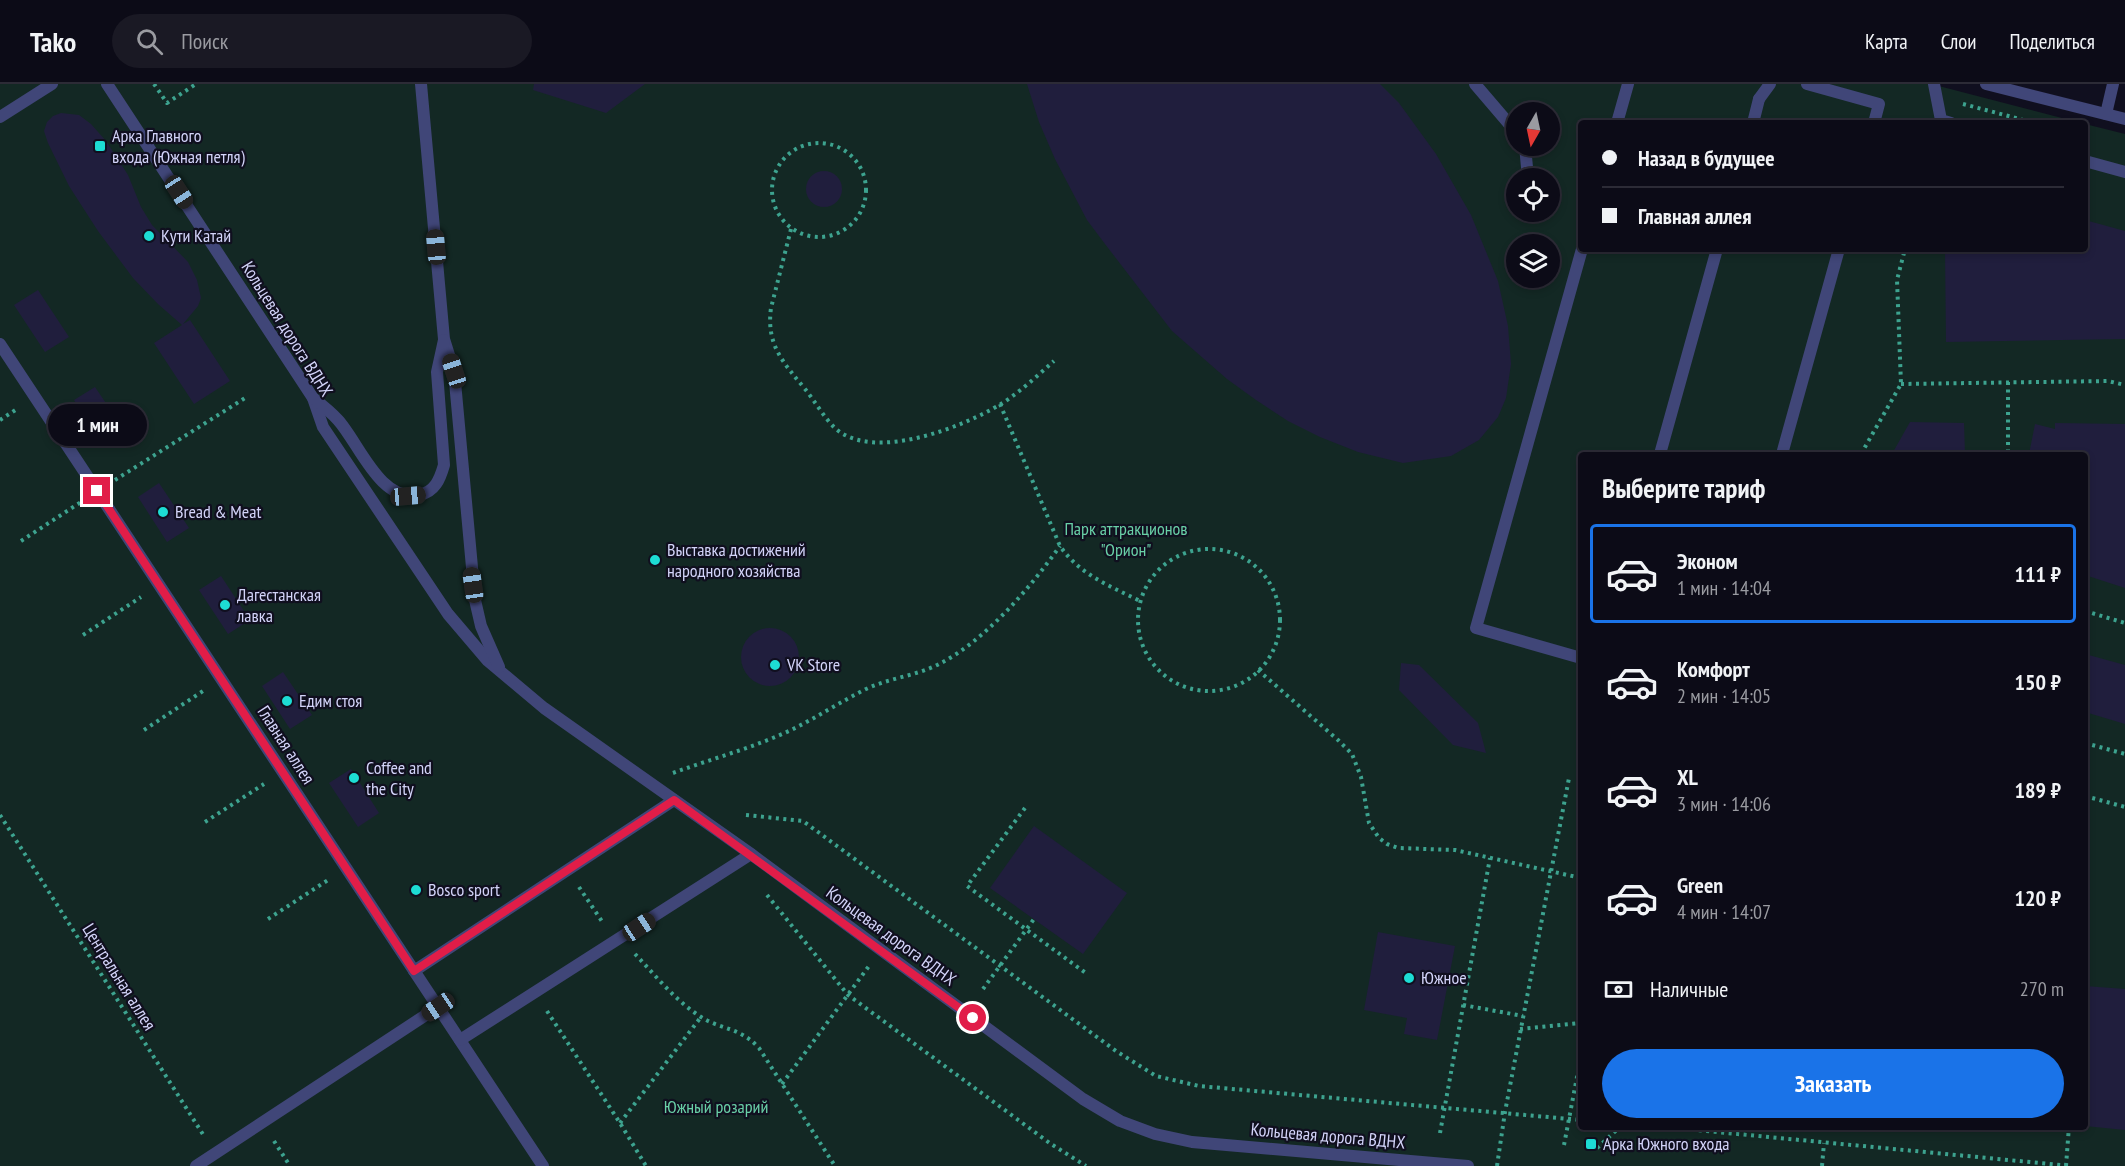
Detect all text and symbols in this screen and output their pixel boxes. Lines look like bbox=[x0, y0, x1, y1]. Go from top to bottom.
search box bbox=[112, 14, 532, 68]
text: Tako bbox=[30, 23, 76, 60]
icon: search bbox=[133, 25, 166, 58]
text: Поиск bbox=[181, 27, 228, 55]
text: Карта bbox=[1865, 28, 1908, 55]
text: Слои bbox=[1941, 28, 1976, 55]
text: Поделиться bbox=[2009, 28, 2095, 55]
north arrow bbox=[1506, 102, 1560, 156]
map controls bbox=[1506, 102, 1560, 288]
place label: Арка Главного входа (Южная петля) bbox=[112, 124, 246, 168]
marker: Арка Главного входа (Южная петля) bbox=[93, 139, 107, 153]
text: Назад в будущее bbox=[1638, 144, 1775, 172]
button: locate bbox=[1506, 168, 1560, 222]
car bbox=[162, 172, 196, 212]
text: Главная аллея bbox=[1638, 202, 1752, 230]
place label: Кути Катай bbox=[161, 224, 231, 247]
car bbox=[425, 228, 447, 266]
marker: Кути Катай bbox=[142, 229, 156, 243]
button: layers bbox=[1506, 234, 1560, 288]
street label: Кольцевая дорога ВДНХ bbox=[237, 257, 338, 401]
car bbox=[440, 351, 468, 391]
callout: 1 мин bbox=[48, 404, 146, 446]
text: 1 мин bbox=[76, 412, 119, 438]
text: Выберите тариф bbox=[1602, 471, 1765, 505]
route end bbox=[83, 477, 110, 504]
car bbox=[389, 485, 427, 507]
place label: Bread & Meat bbox=[175, 500, 261, 523]
marker: Bread & Meat bbox=[156, 505, 170, 519]
park label: Парк аттракционов "Орион" bbox=[1064, 517, 1188, 561]
place label: Выставка достижений народного хозяйства bbox=[667, 538, 806, 582]
icon: car bbox=[1605, 547, 1659, 601]
text: Эконом bbox=[1677, 547, 1738, 575]
marker: Выставка достижений народного хозяйства bbox=[648, 553, 662, 567]
text: 111 ₽ bbox=[2014, 560, 2061, 588]
car bbox=[462, 566, 484, 604]
text: 1 мин · 14:04 bbox=[1677, 575, 1771, 601]
place label: Дагестанская лавка bbox=[236, 583, 321, 627]
marker: Дагестанская лавка bbox=[218, 598, 232, 612]
place label: VK Store bbox=[786, 653, 840, 676]
icon: car bbox=[1605, 655, 1659, 709]
text: Комфорт bbox=[1677, 655, 1750, 683]
marker: VK Store bbox=[768, 658, 782, 672]
text: 150 ₽ bbox=[2014, 668, 2061, 696]
text: 2 мин · 14:05 bbox=[1677, 683, 1771, 709]
place label: Едим стоя bbox=[299, 689, 362, 712]
marker: Едим стоя bbox=[280, 694, 294, 708]
street label: Главная аллея bbox=[253, 701, 320, 788]
place label: Coffee and the City bbox=[366, 756, 432, 800]
icon: car bbox=[1605, 763, 1659, 817]
text: XL bbox=[1677, 763, 1698, 791]
marker: Coffee and the City bbox=[347, 771, 361, 785]
text: 189 ₽ bbox=[2014, 776, 2061, 804]
text: 3 мин · 14:06 bbox=[1677, 791, 1771, 817]
icon: car bbox=[1605, 871, 1659, 925]
text: Green bbox=[1677, 871, 1723, 899]
place label: Bosco sport bbox=[428, 878, 500, 901]
street label: Кольцевая дорога ВДНХ bbox=[822, 881, 961, 990]
marker: Bosco sport bbox=[409, 883, 423, 897]
text: 120 ₽ bbox=[2014, 884, 2061, 912]
text: 4 мин · 14:07 bbox=[1677, 899, 1771, 925]
car bbox=[619, 910, 659, 944]
street label: Центральная аллея bbox=[77, 919, 161, 1035]
place label: Южное bbox=[1421, 966, 1467, 989]
marker: Южное bbox=[1402, 971, 1416, 985]
icon: cash bbox=[1602, 973, 1635, 1006]
text: Наличные bbox=[1650, 975, 1728, 1003]
text: 270 m bbox=[2020, 976, 2064, 1002]
car bbox=[418, 989, 458, 1025]
route start bbox=[959, 1004, 986, 1031]
button: Заказать bbox=[1602, 1049, 2064, 1118]
park label: Южный розарий bbox=[664, 1095, 768, 1118]
street label: Кольцевая дорога ВДНХ bbox=[1250, 1117, 1406, 1154]
place label: Арка Южного входа bbox=[1603, 1132, 1730, 1155]
marker: Арка Южного входа bbox=[1584, 1137, 1598, 1151]

